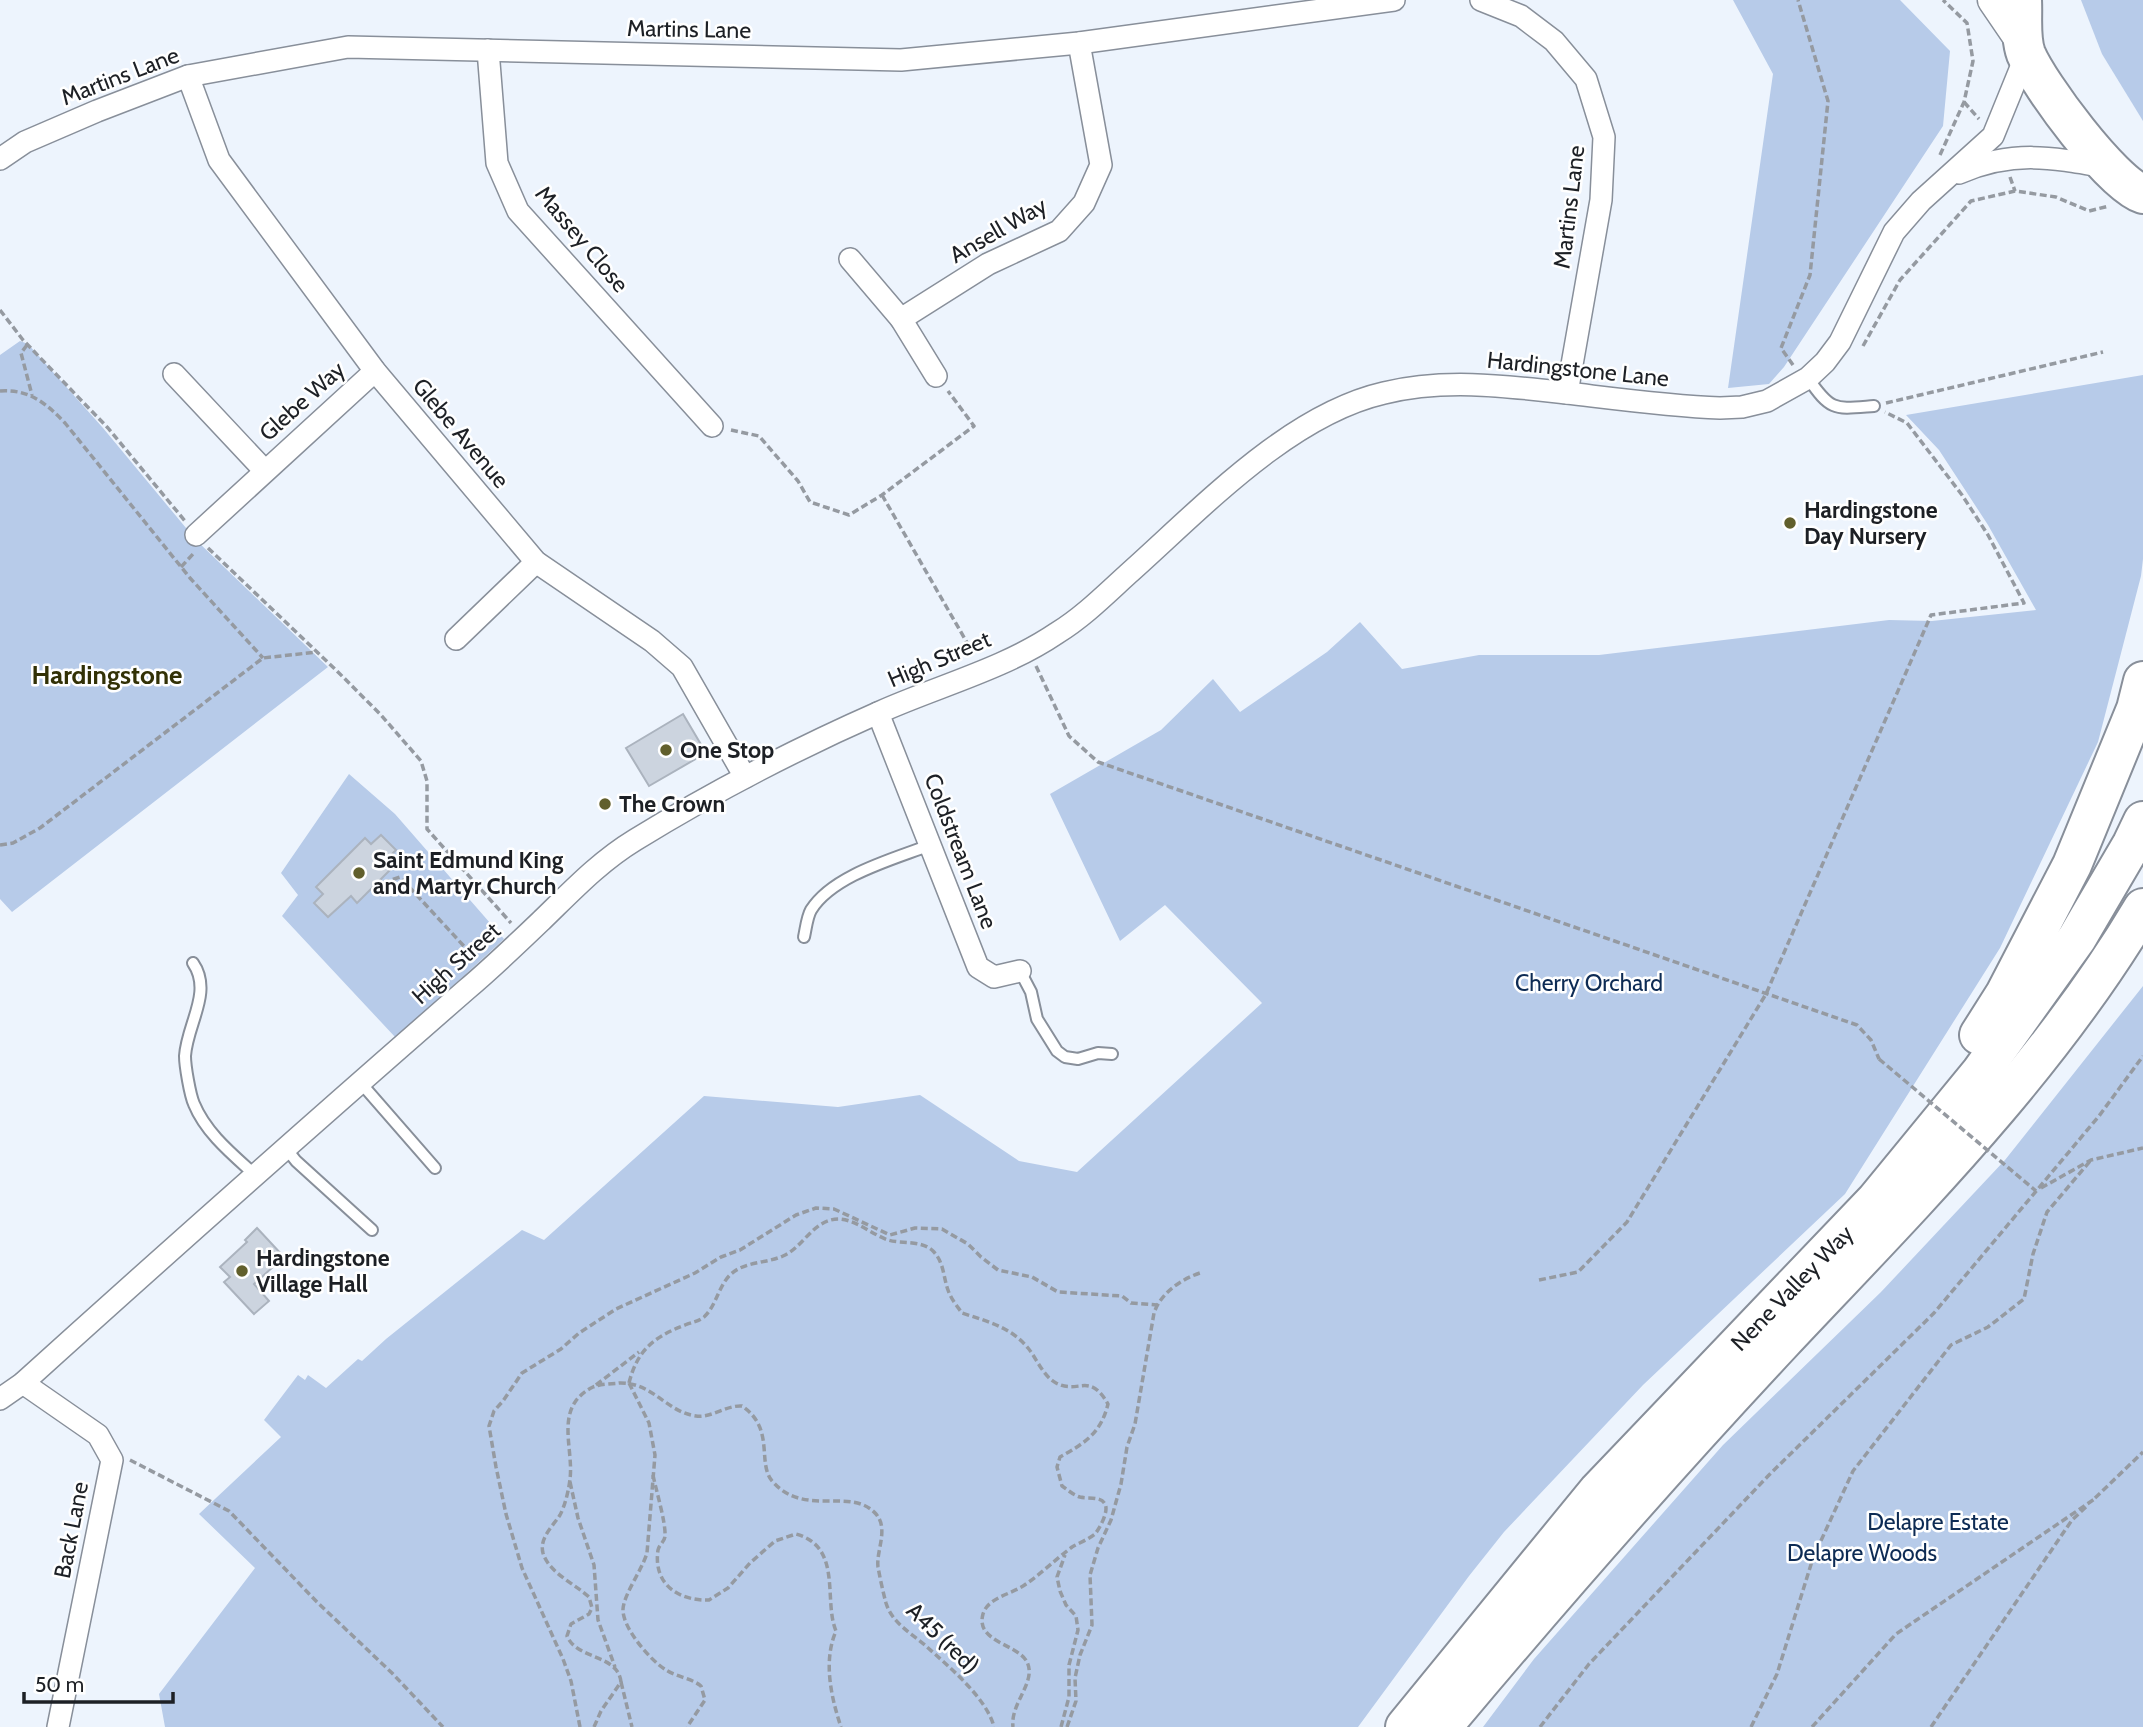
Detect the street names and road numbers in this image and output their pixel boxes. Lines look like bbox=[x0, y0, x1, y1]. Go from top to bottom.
street label: Martins Lane bbox=[627, 14, 752, 44]
street label: Martins Lane bbox=[57, 41, 183, 111]
street label: Martins Lane bbox=[1548, 143, 1590, 270]
street label: Massey Close bbox=[529, 180, 635, 298]
street label: Ansell Way bbox=[944, 191, 1052, 269]
street label: Hardingstone Lane bbox=[1486, 346, 1671, 393]
street label: Glebe Way bbox=[254, 355, 351, 447]
street label: Glebe Avenue bbox=[407, 372, 515, 494]
street label: High Street bbox=[883, 625, 995, 693]
street label: Coldstream Lane bbox=[919, 769, 1004, 933]
street label: High Street bbox=[406, 916, 506, 1010]
street label: Nene Valley Way bbox=[1725, 1219, 1859, 1357]
street label: Back Lane bbox=[48, 1479, 94, 1581]
street label: A45 (red) bbox=[901, 1597, 985, 1679]

